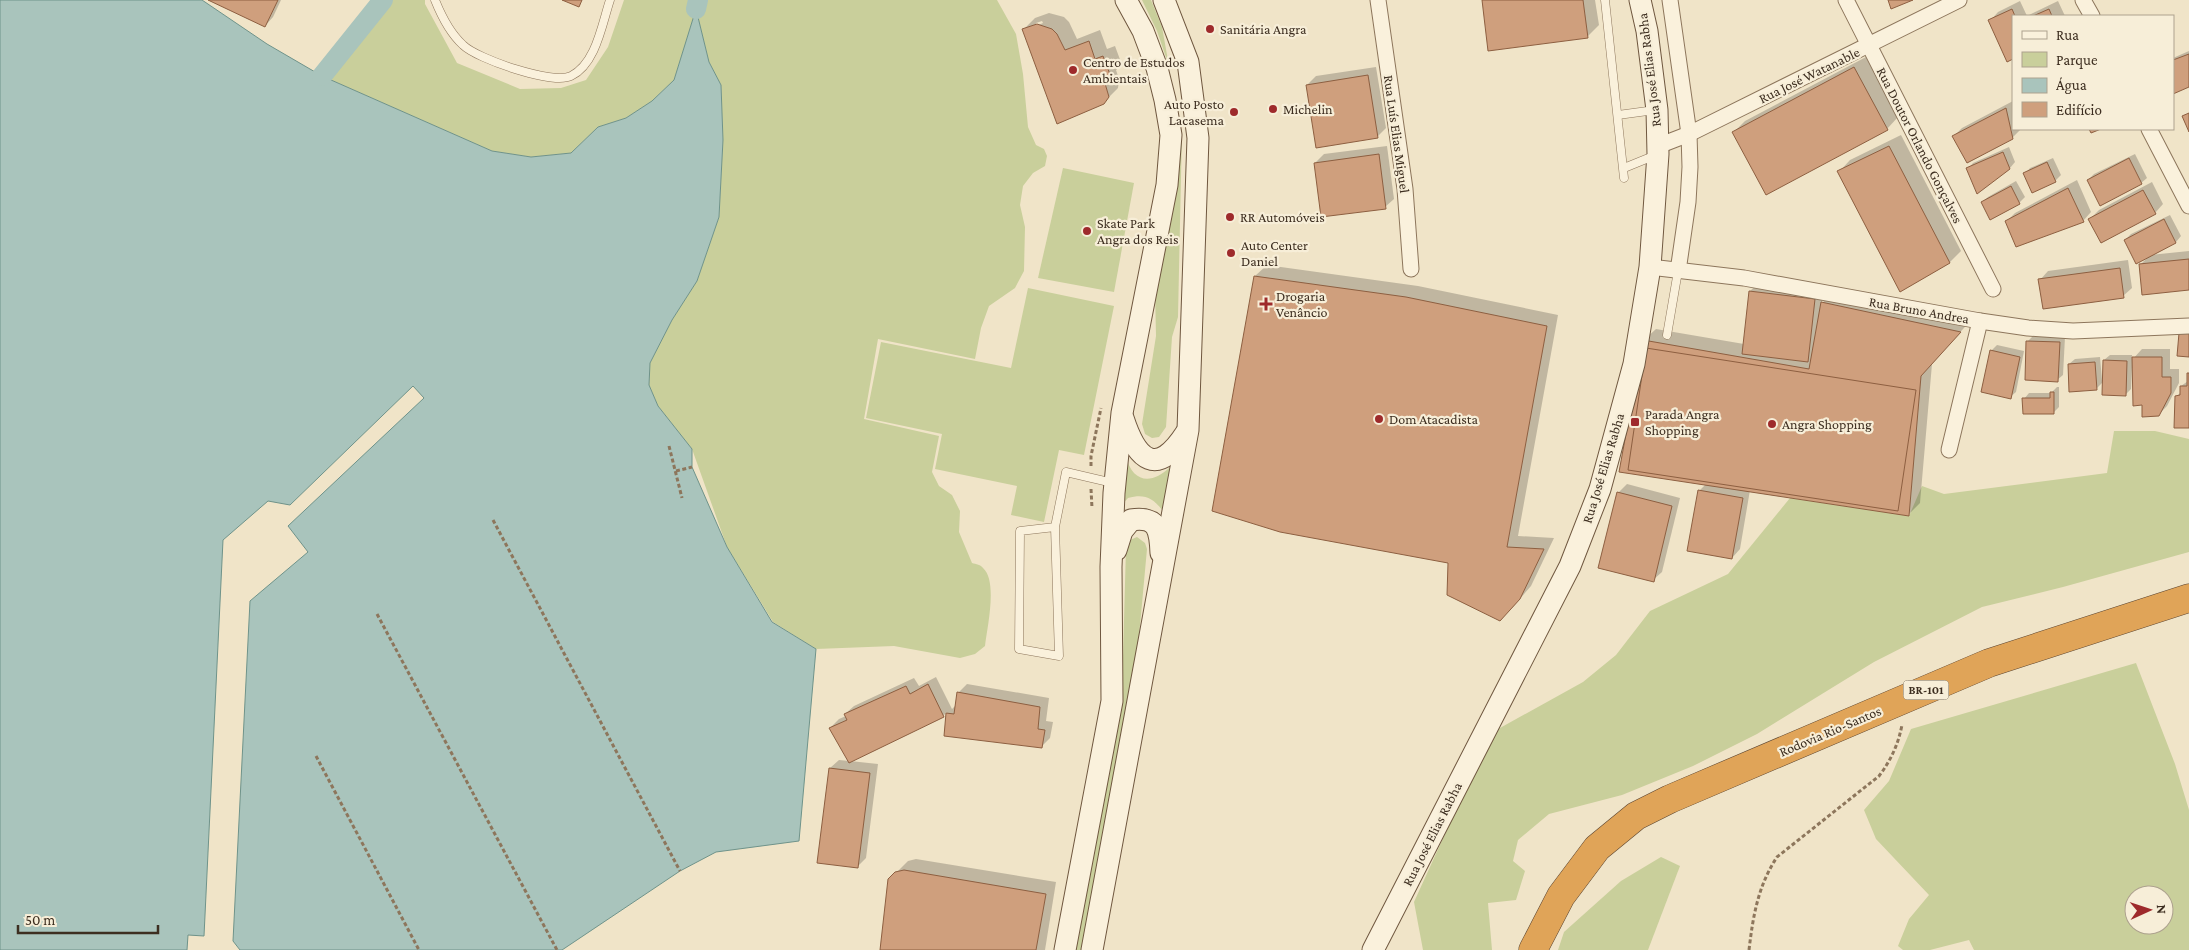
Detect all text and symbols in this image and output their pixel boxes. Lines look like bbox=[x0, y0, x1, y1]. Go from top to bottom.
street label: Rua José Elias Rabha bbox=[1634, 12, 1664, 128]
legend bbox=[2012, 15, 2174, 130]
place label: Sanitária Angra bbox=[1220, 21, 1307, 37]
marker: Sanitária Angra bbox=[1204, 23, 1216, 35]
text: Rua bbox=[2056, 27, 2079, 43]
street label: Rua José Watanable bbox=[1756, 44, 1862, 106]
text: Parque bbox=[2056, 52, 2098, 69]
place label: Centro de Estudos Ambientais bbox=[1083, 54, 1185, 86]
marker: Centro de Estudos Ambientais bbox=[1067, 64, 1079, 76]
street label: Rua Doutor Orlando Gonçalves bbox=[1874, 64, 1966, 226]
street label: Rua Luís Elias Miguel bbox=[1381, 74, 1413, 194]
text: Água bbox=[2056, 77, 2087, 94]
place label: Auto Posto Lacasema bbox=[1164, 96, 1225, 128]
place label: Michelin bbox=[1283, 101, 1333, 117]
text: Edifício bbox=[2056, 102, 2102, 118]
marker: Michelin bbox=[1267, 103, 1279, 115]
marker: Auto Posto Lacasema bbox=[1228, 106, 1240, 118]
place label: RR Automóveis bbox=[1240, 209, 1325, 225]
marker: RR Automóveis bbox=[1224, 211, 1236, 223]
place label: Skate Park Angra dos Reis bbox=[1097, 215, 1178, 247]
marker: Skate Park Angra dos Reis bbox=[1081, 225, 1093, 237]
place label: Auto Center Daniel bbox=[1241, 237, 1308, 269]
marker: Auto Center Daniel bbox=[1225, 247, 1237, 259]
place label: Drogaria Venâncio bbox=[1276, 288, 1328, 320]
street label: Rua Bruno Andrea bbox=[1868, 293, 1971, 327]
marker: Drogaria Venâncio bbox=[1260, 298, 1272, 310]
place label: Parada Angra Shopping bbox=[1645, 406, 1720, 438]
street label: Rua José Elias Rabha bbox=[1579, 410, 1628, 525]
place label: Dom Atacadista bbox=[1389, 411, 1478, 427]
marker: Dom Atacadista bbox=[1373, 413, 1385, 425]
marker: Parada Angra Shopping bbox=[1629, 416, 1641, 428]
place label: Angra Shopping bbox=[1782, 416, 1872, 432]
marker: Angra Shopping bbox=[1766, 418, 1778, 430]
road number: BR-101 bbox=[1904, 680, 1948, 700]
street label: Rodovia Rio-Santos bbox=[1777, 702, 1883, 760]
street label: Rua José Elias Rabha bbox=[1399, 779, 1465, 889]
north arrow bbox=[2124, 885, 2174, 935]
scale bar bbox=[18, 902, 158, 934]
text: N bbox=[2154, 904, 2170, 915]
text: 50 m bbox=[25, 912, 55, 928]

